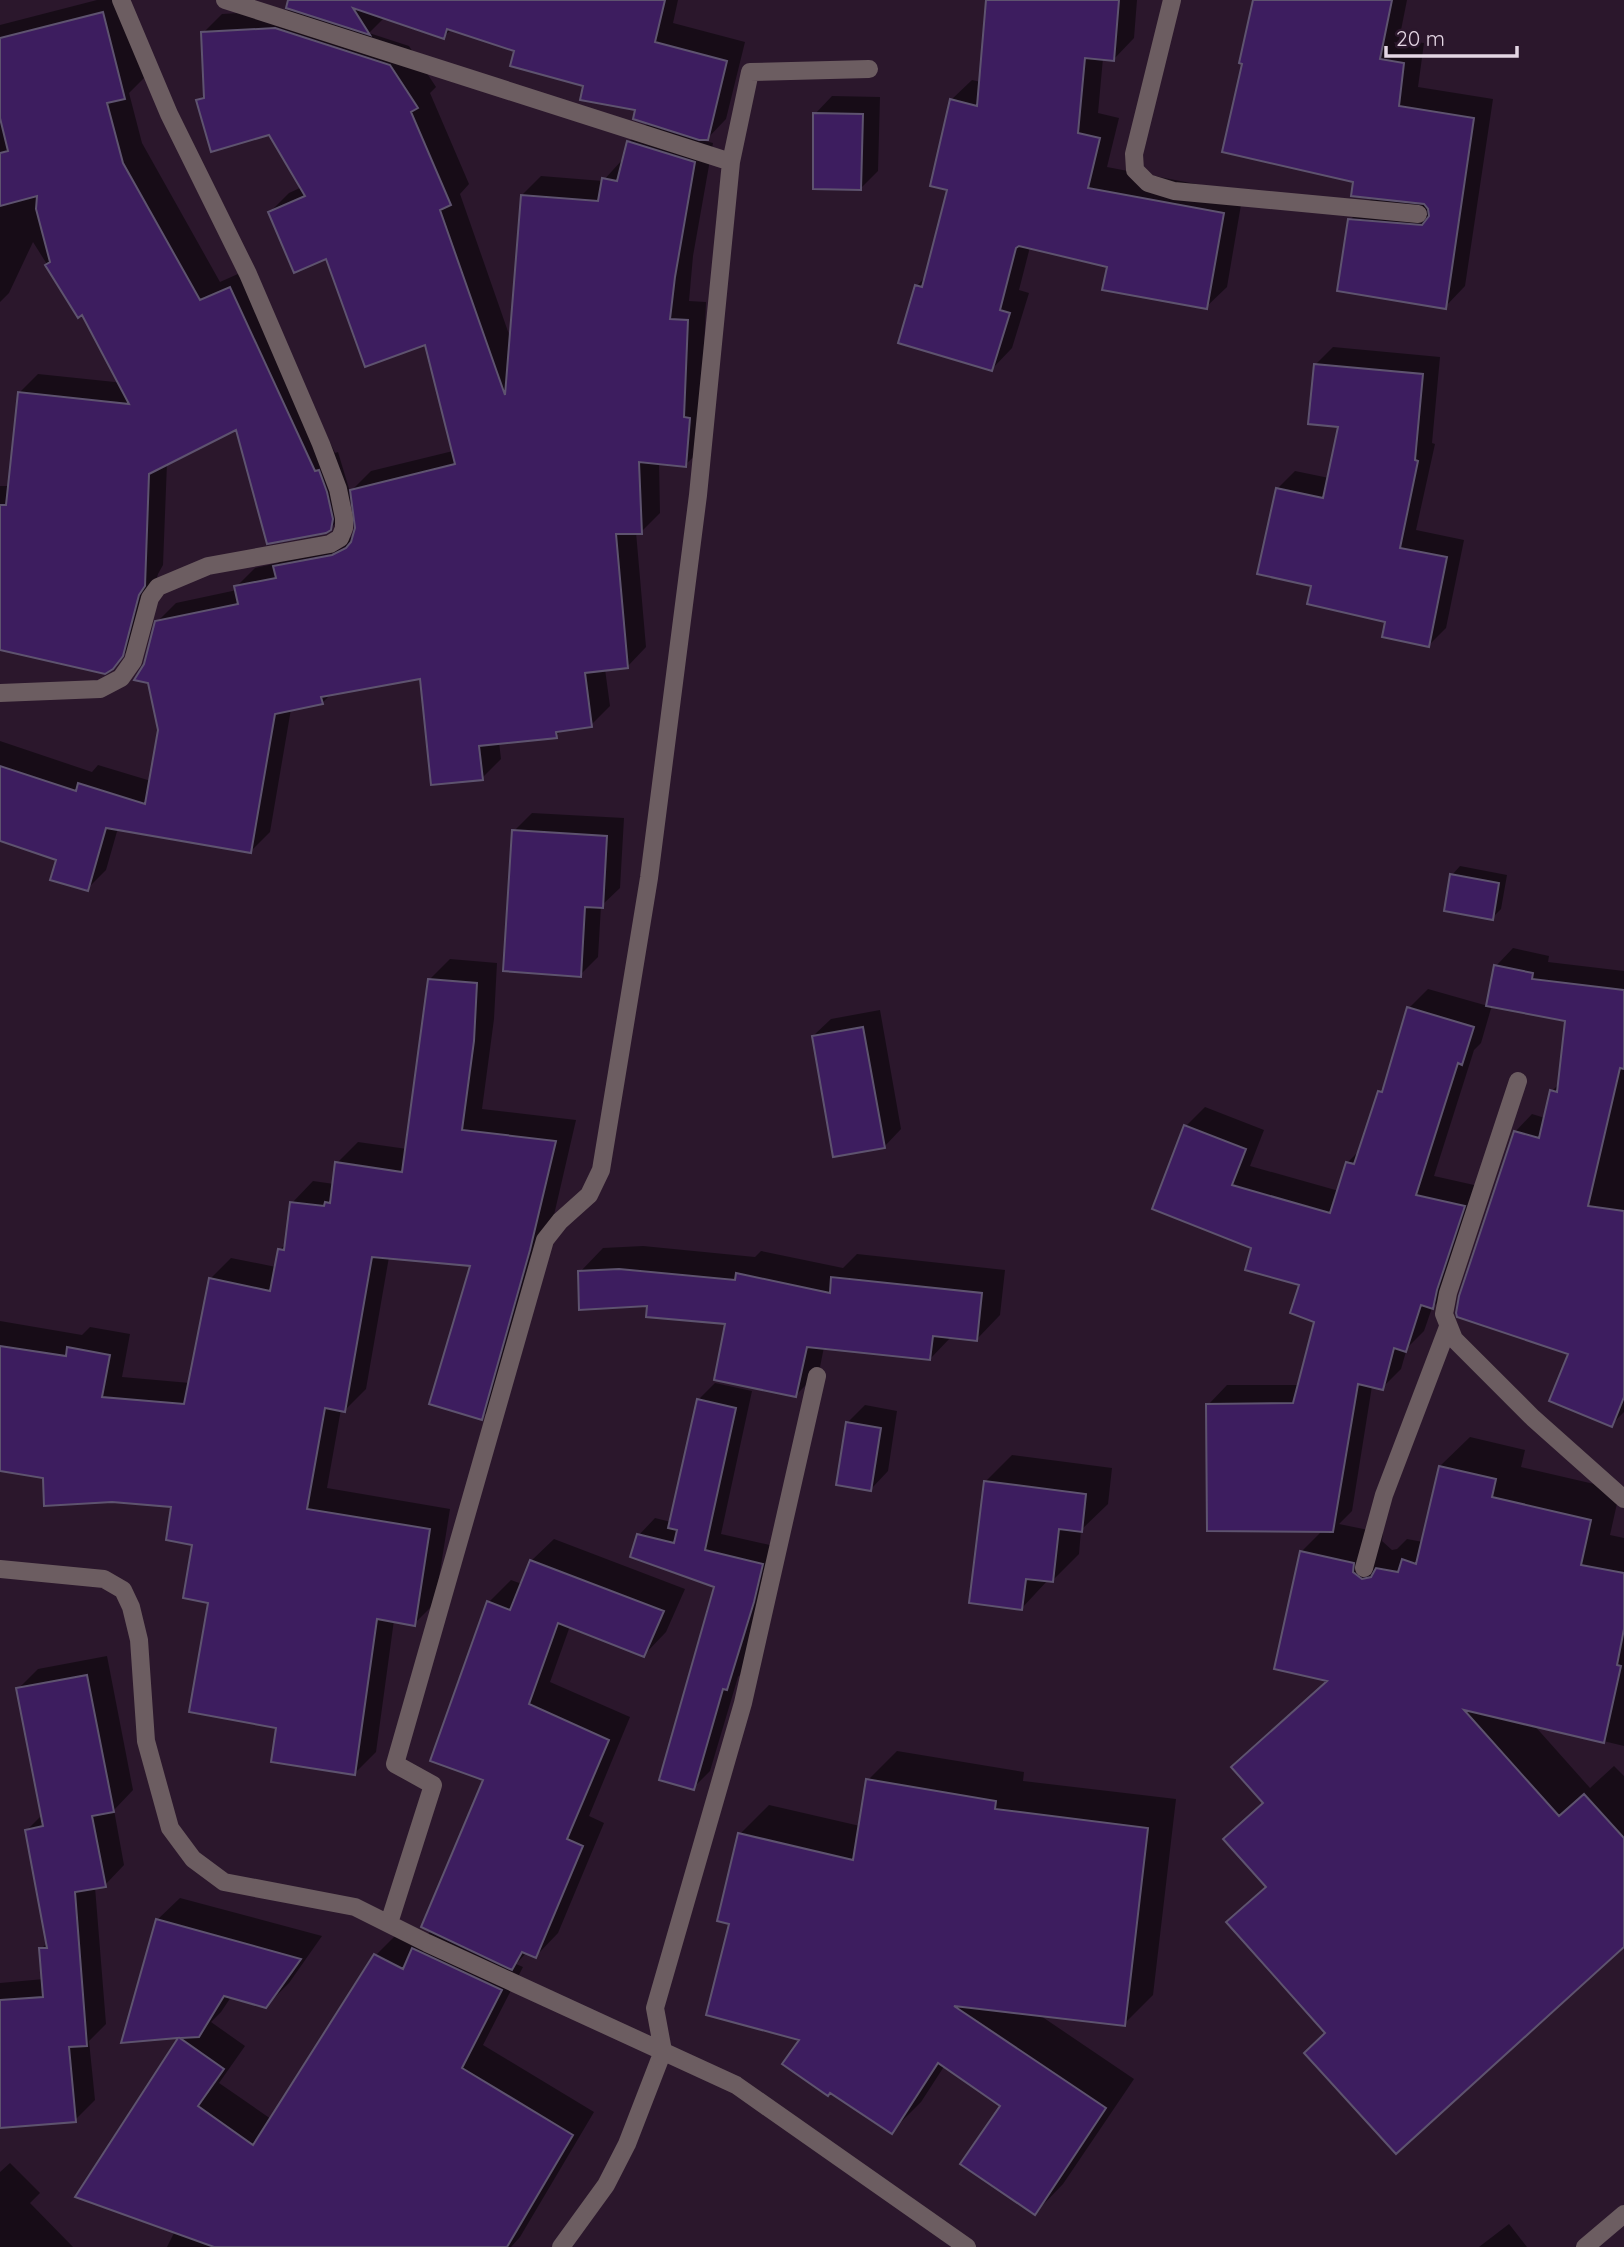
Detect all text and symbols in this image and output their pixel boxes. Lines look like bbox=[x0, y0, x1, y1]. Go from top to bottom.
scale bar bbox=[1386, 14, 1517, 58]
text: 20 m bbox=[1396, 25, 1445, 51]

